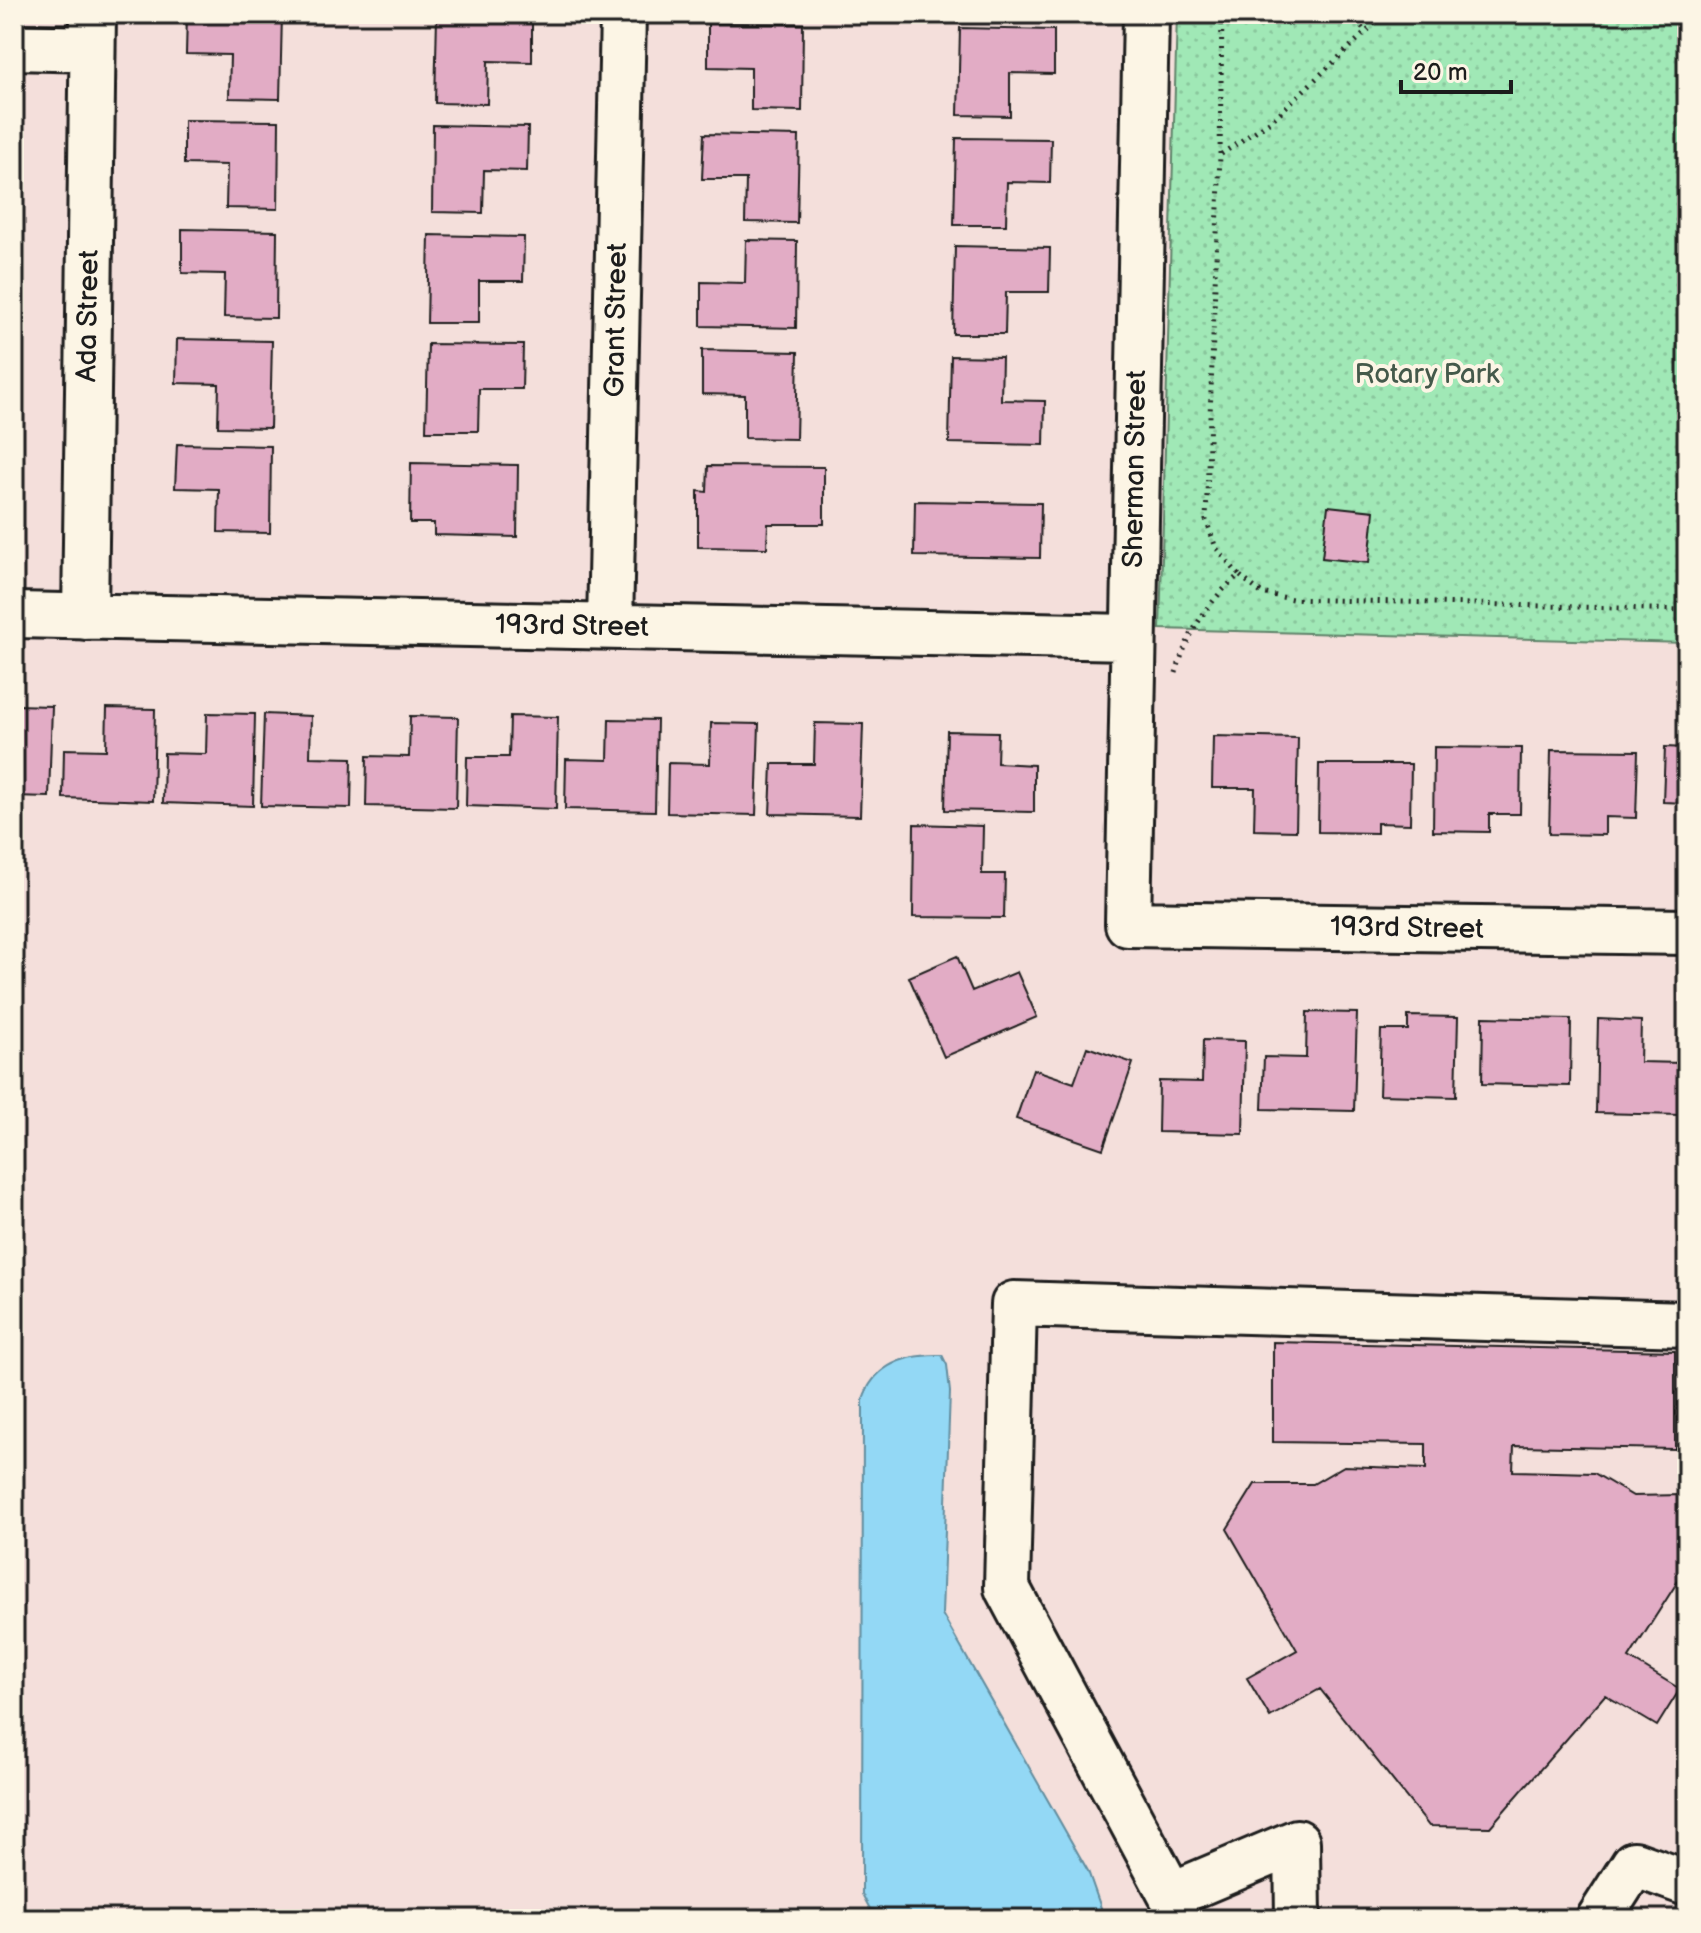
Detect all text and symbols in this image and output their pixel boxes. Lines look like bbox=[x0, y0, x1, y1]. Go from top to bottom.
scale bar bbox=[1401, 44, 1511, 94]
text: 20 m bbox=[1413, 58, 1468, 87]
street label: Grant Street bbox=[598, 242, 634, 398]
street label: Ada Street bbox=[70, 249, 106, 382]
park label: Rotary Park bbox=[1354, 358, 1500, 391]
street label: Sherman Street bbox=[1117, 369, 1153, 568]
street label: 193rd Street bbox=[495, 608, 650, 644]
street label: 193rd Street bbox=[1330, 910, 1485, 946]

